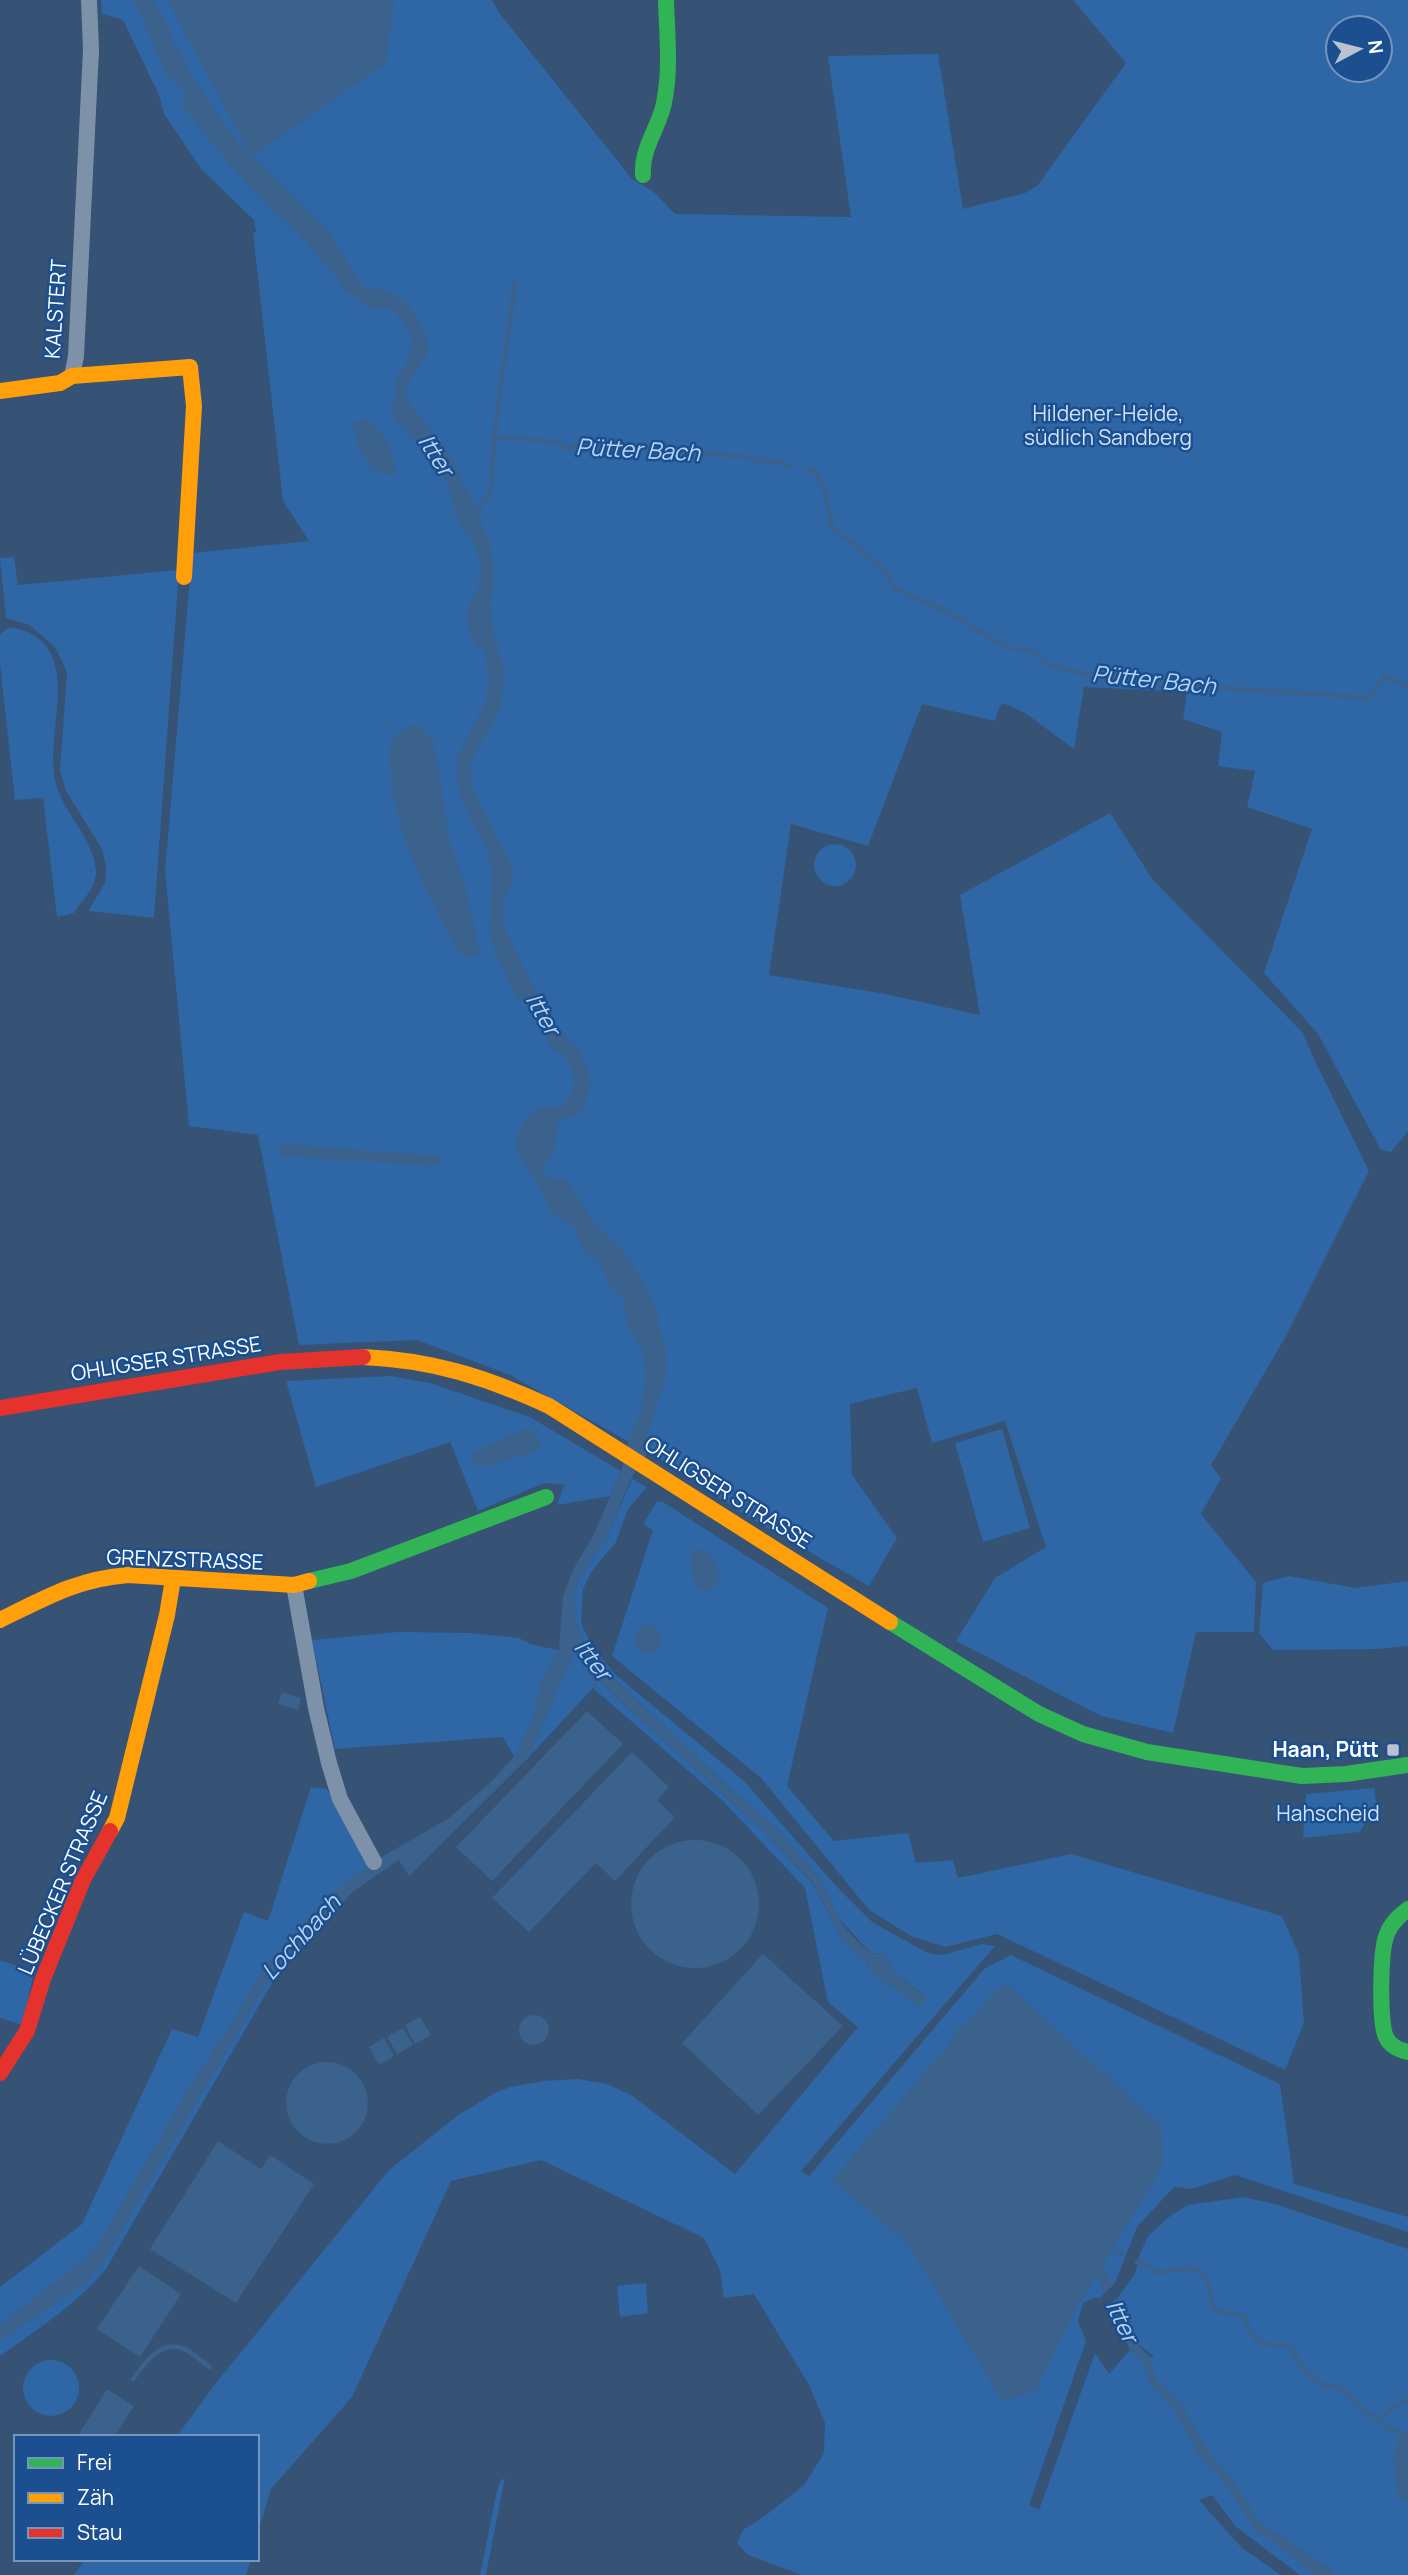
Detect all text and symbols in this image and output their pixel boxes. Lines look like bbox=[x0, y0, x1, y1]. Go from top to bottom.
north arrow bbox=[1324, 14, 1394, 84]
text: N bbox=[1362, 39, 1390, 55]
street label: KALSTERT bbox=[38, 258, 72, 360]
park label: Hildener-Heide, südlich Sandberg bbox=[1024, 399, 1192, 451]
water label: Itter bbox=[411, 427, 464, 484]
water label: Pütter Bach bbox=[575, 430, 702, 468]
water label: Pütter Bach bbox=[1091, 657, 1219, 702]
water label: Itter bbox=[519, 986, 570, 1043]
street label: OHLIGSER STRASSE bbox=[69, 1329, 263, 1387]
street label: OHLIGSER STRASSE bbox=[640, 1429, 817, 1555]
street label: GRENZSTRASSE bbox=[106, 1542, 264, 1576]
water label: Itter bbox=[568, 1632, 622, 1689]
place label: Haan, Pütt bbox=[1272, 1735, 1379, 1763]
marker: Haan, Pütt bbox=[1385, 1742, 1401, 1758]
street label: LÜBECKER STRASSE bbox=[11, 1787, 113, 1979]
park label: Hahscheid bbox=[1276, 1799, 1380, 1827]
water label: Lochbach bbox=[253, 1886, 348, 1986]
water label: Itter bbox=[1099, 2294, 1148, 2350]
legend bbox=[14, 2435, 259, 2561]
text: Frei bbox=[77, 2448, 112, 2476]
text: Zäh bbox=[77, 2483, 114, 2511]
text: Stau bbox=[77, 2518, 123, 2546]

